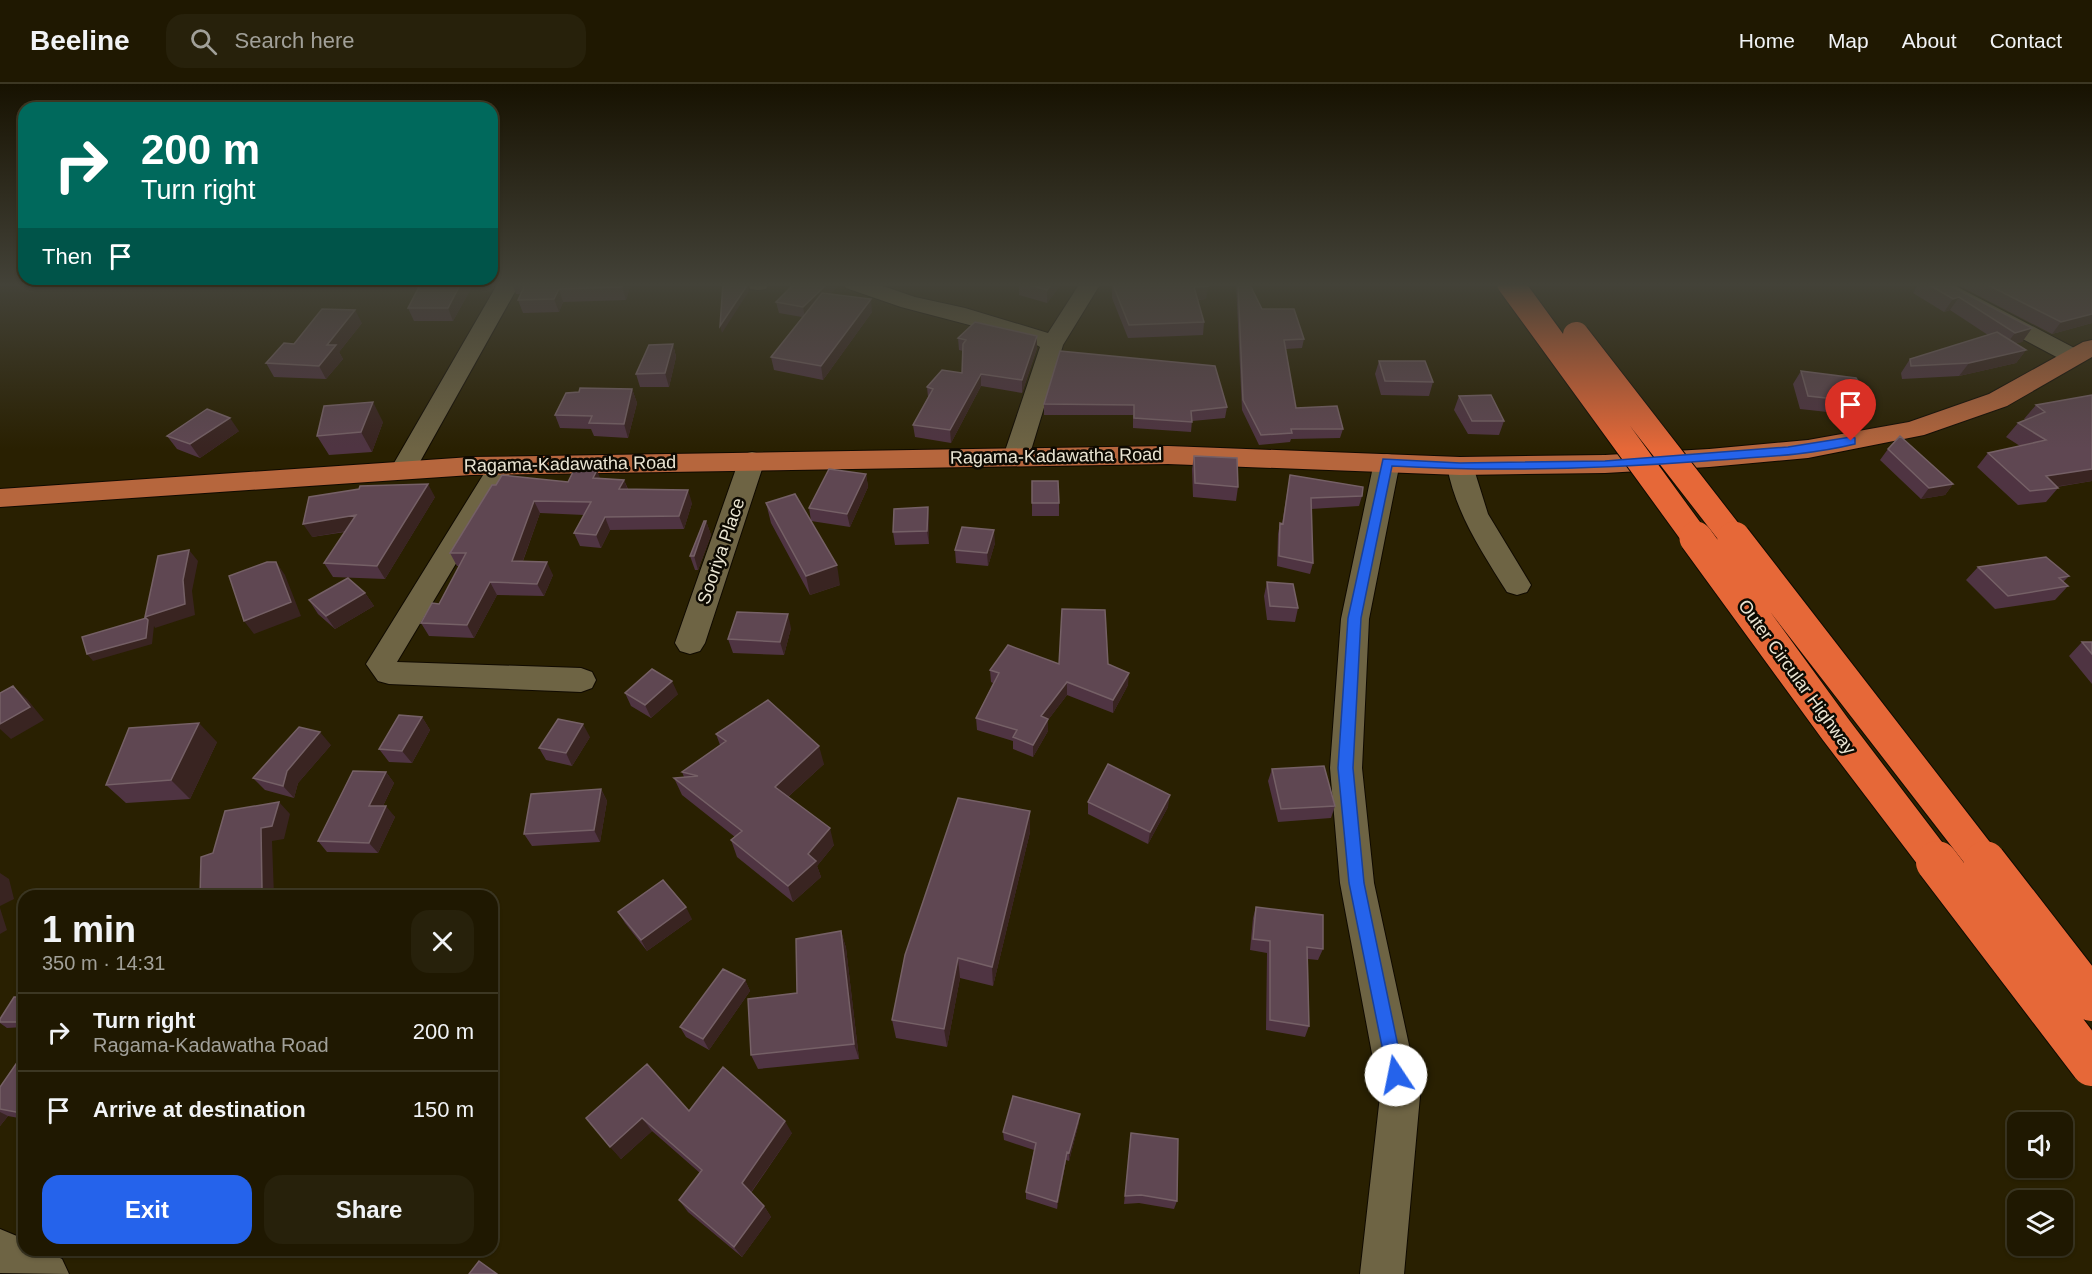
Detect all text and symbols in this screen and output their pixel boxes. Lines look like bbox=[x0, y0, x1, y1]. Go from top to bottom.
search box bbox=[166, 14, 586, 68]
text: Beeline bbox=[30, 25, 130, 56]
icon: search bbox=[187, 25, 220, 58]
text: Search here bbox=[235, 28, 354, 53]
text: Home bbox=[1739, 29, 1795, 52]
text: Map bbox=[1828, 29, 1869, 52]
text: About bbox=[1902, 29, 1957, 52]
text: Contact bbox=[1990, 29, 2062, 52]
icon: right bbox=[42, 126, 120, 204]
text: 200 m bbox=[141, 126, 260, 173]
text: Turn right bbox=[141, 175, 256, 205]
icon: arrive bbox=[104, 240, 137, 273]
text: Then bbox=[42, 244, 92, 269]
pin bbox=[1825, 379, 1876, 441]
icon: arrive bbox=[1834, 388, 1867, 421]
street label: Ragama-Kadawatha Road bbox=[950, 444, 1162, 468]
street label: Ragama-Kadawatha Road bbox=[464, 452, 676, 476]
street label: Sooriya Place bbox=[693, 495, 749, 607]
street label: Outer Circular Highway bbox=[1734, 596, 1860, 758]
text: 1 min bbox=[42, 909, 136, 950]
button: close bbox=[411, 910, 474, 973]
text: 350 m · 14:31 bbox=[42, 952, 165, 974]
text: Turn right bbox=[93, 1008, 195, 1033]
icon: right bbox=[42, 1016, 75, 1049]
text: 200 m bbox=[413, 1019, 474, 1044]
text: Ragama-Kadawatha Road bbox=[93, 1034, 329, 1056]
position arrow bbox=[1364, 1043, 1428, 1107]
icon: arrive bbox=[42, 1094, 75, 1127]
text: Arrive at destination bbox=[93, 1097, 306, 1122]
text: 150 m bbox=[413, 1097, 474, 1122]
map controls bbox=[2007, 1112, 2073, 1256]
button: sound bbox=[2007, 1112, 2073, 1178]
button: Exit bbox=[42, 1175, 252, 1244]
button: Share bbox=[264, 1175, 474, 1244]
button: layers bbox=[2007, 1190, 2073, 1256]

